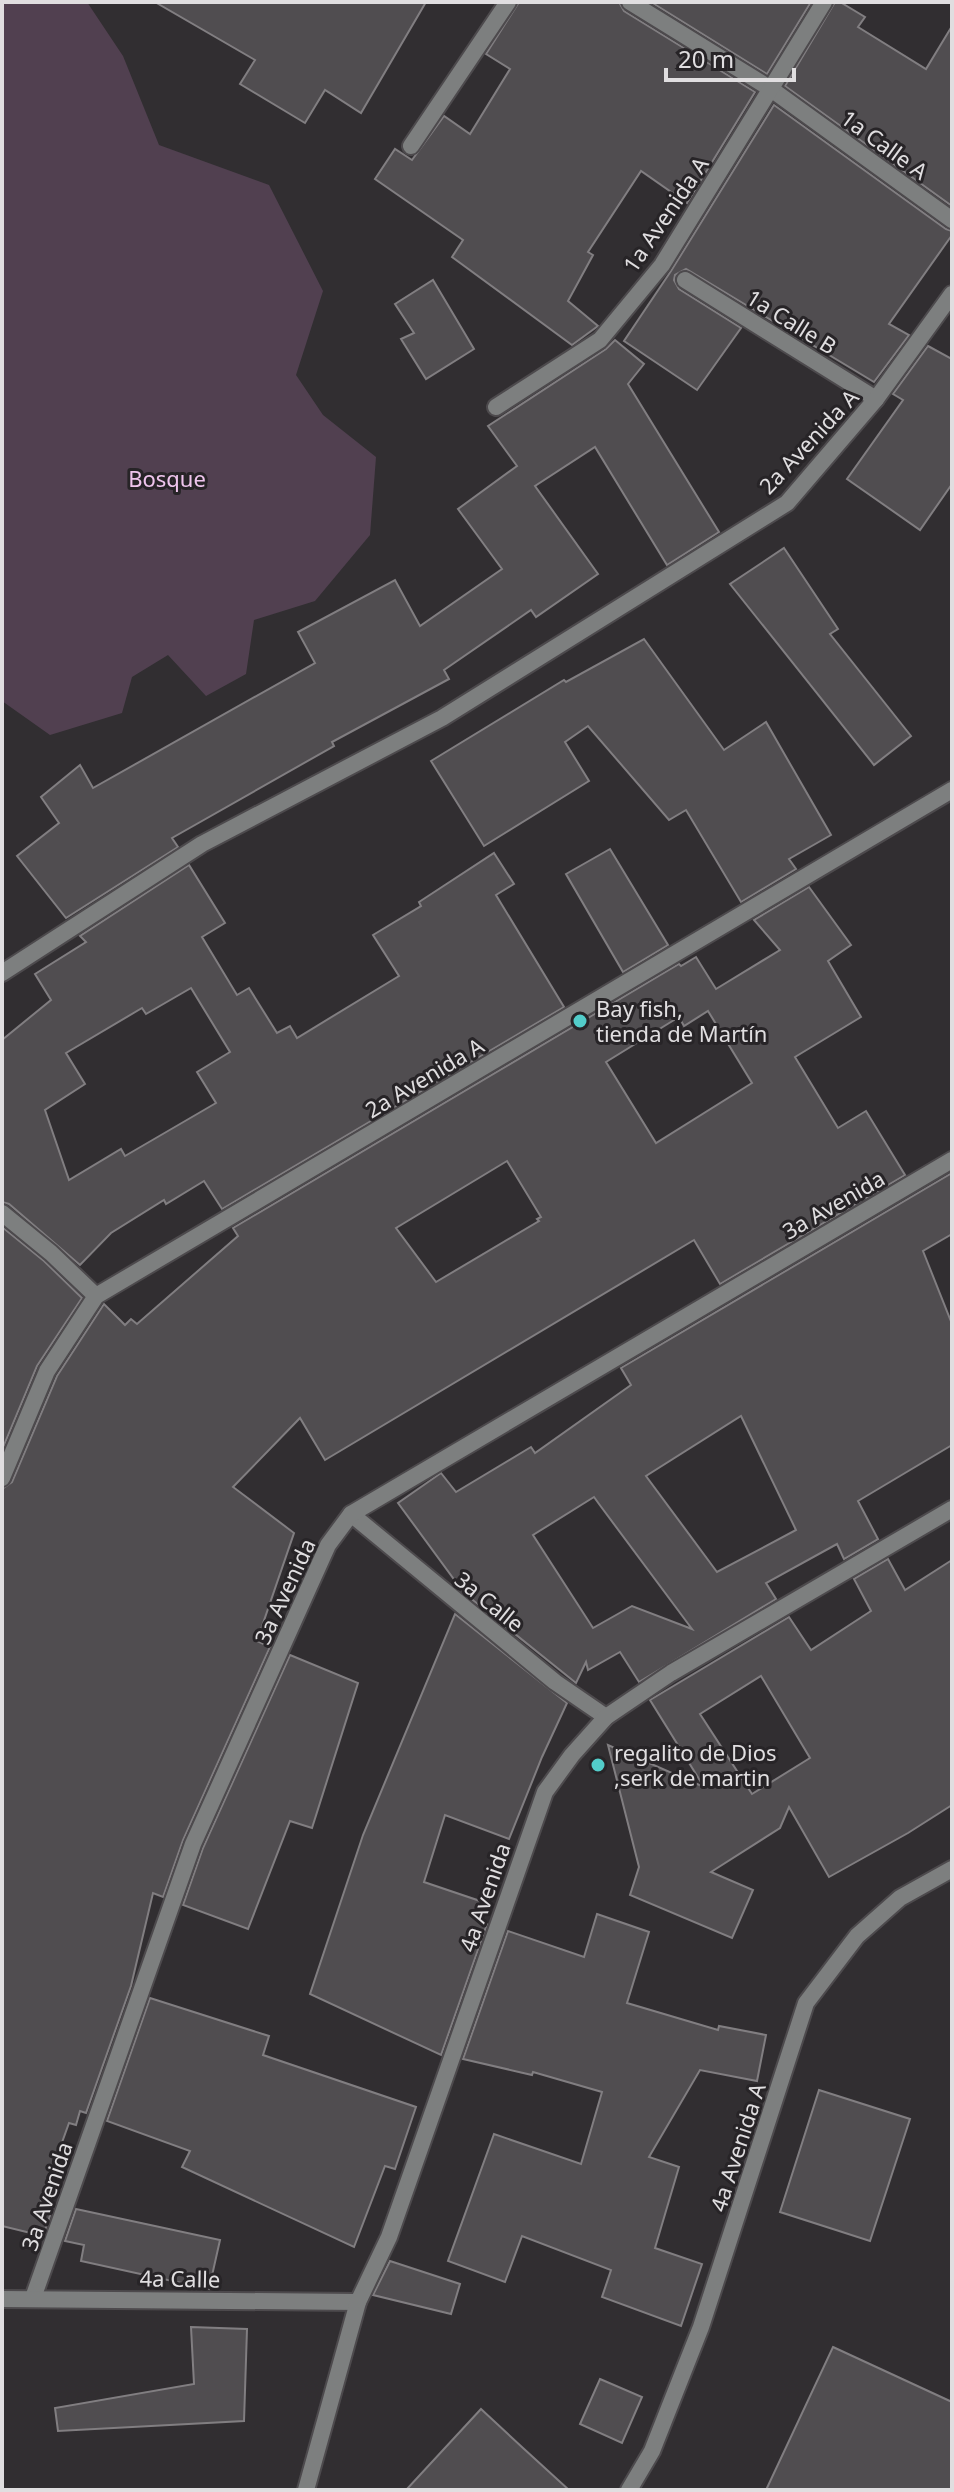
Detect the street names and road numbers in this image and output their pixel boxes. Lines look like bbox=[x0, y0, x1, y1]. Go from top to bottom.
street label: 1a Calle A bbox=[836, 102, 935, 186]
street label: 1a Avenida A bbox=[615, 150, 715, 278]
street label: 1a Calle B bbox=[741, 282, 843, 360]
street label: 2a Avenida A bbox=[752, 381, 865, 500]
street label: 2a Avenida A bbox=[359, 1029, 490, 1124]
street label: 3a Avenida bbox=[776, 1163, 890, 1245]
street label: 3a Avenida bbox=[246, 1533, 322, 1649]
street label: 3a Calle bbox=[449, 1564, 531, 1638]
street label: 4a Avenida bbox=[451, 1838, 517, 1956]
street label: 4a Avenida A bbox=[702, 2078, 772, 2215]
street label: 3a Avenida bbox=[13, 2137, 79, 2255]
street label: 4a Calle bbox=[139, 2262, 221, 2294]

